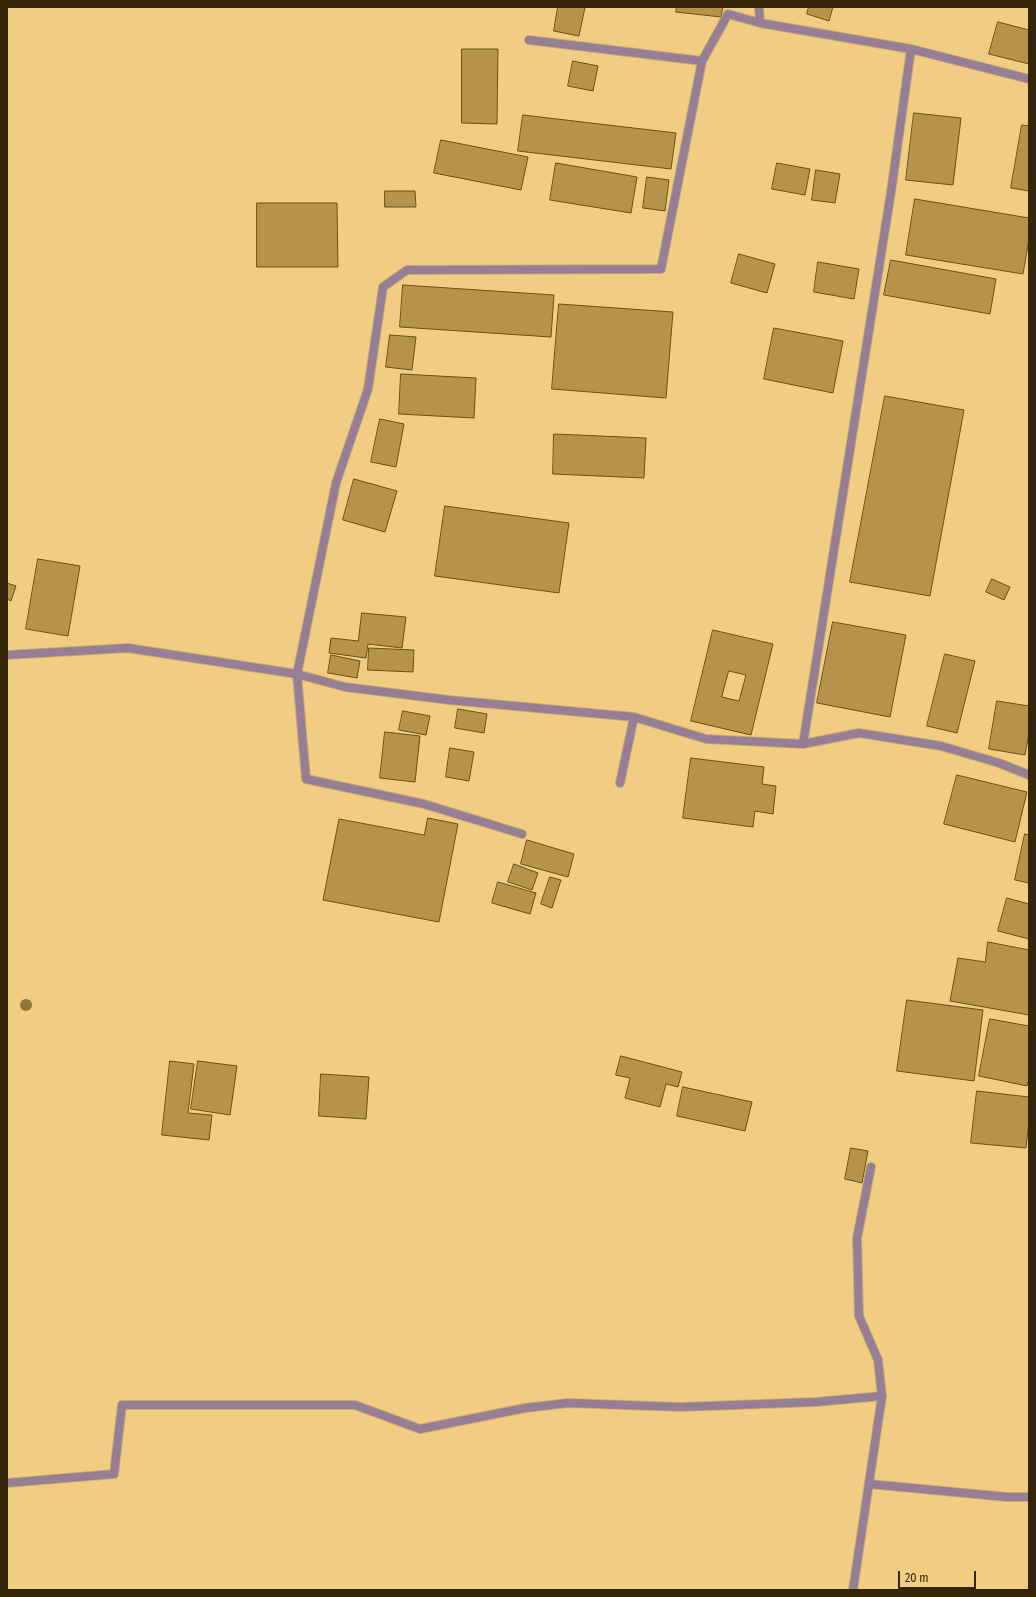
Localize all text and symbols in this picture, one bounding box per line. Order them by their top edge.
scale bar [900,1563,978,1589]
text: 20 m [905,1571,929,1585]

